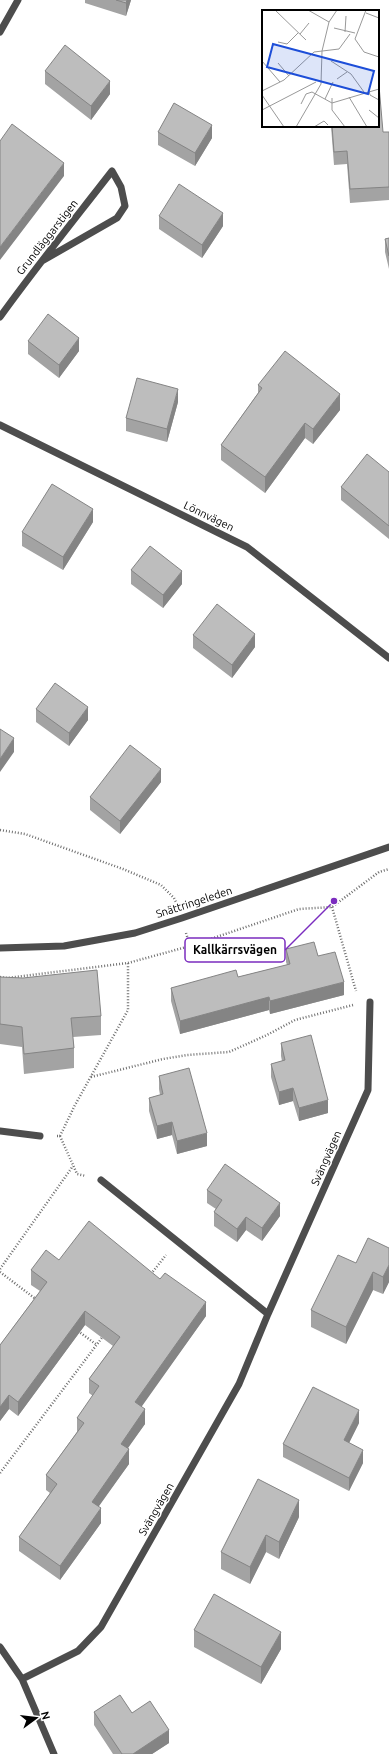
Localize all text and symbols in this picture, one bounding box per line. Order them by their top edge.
inset map [262,10,379,127]
street label: Grundläggarstigen [14,197,80,277]
street label: Lönnvägen [182,499,236,533]
street label: Snättringeleden [154,884,234,920]
callout: Kallkärrsvägen [185,938,285,962]
text: Kallkärrsvägen [193,943,277,956]
street label: Svängvägen [309,1129,343,1187]
street label: Svängvägen [136,1480,176,1538]
north arrow [16,1698,56,1738]
text: N [39,1710,53,1721]

